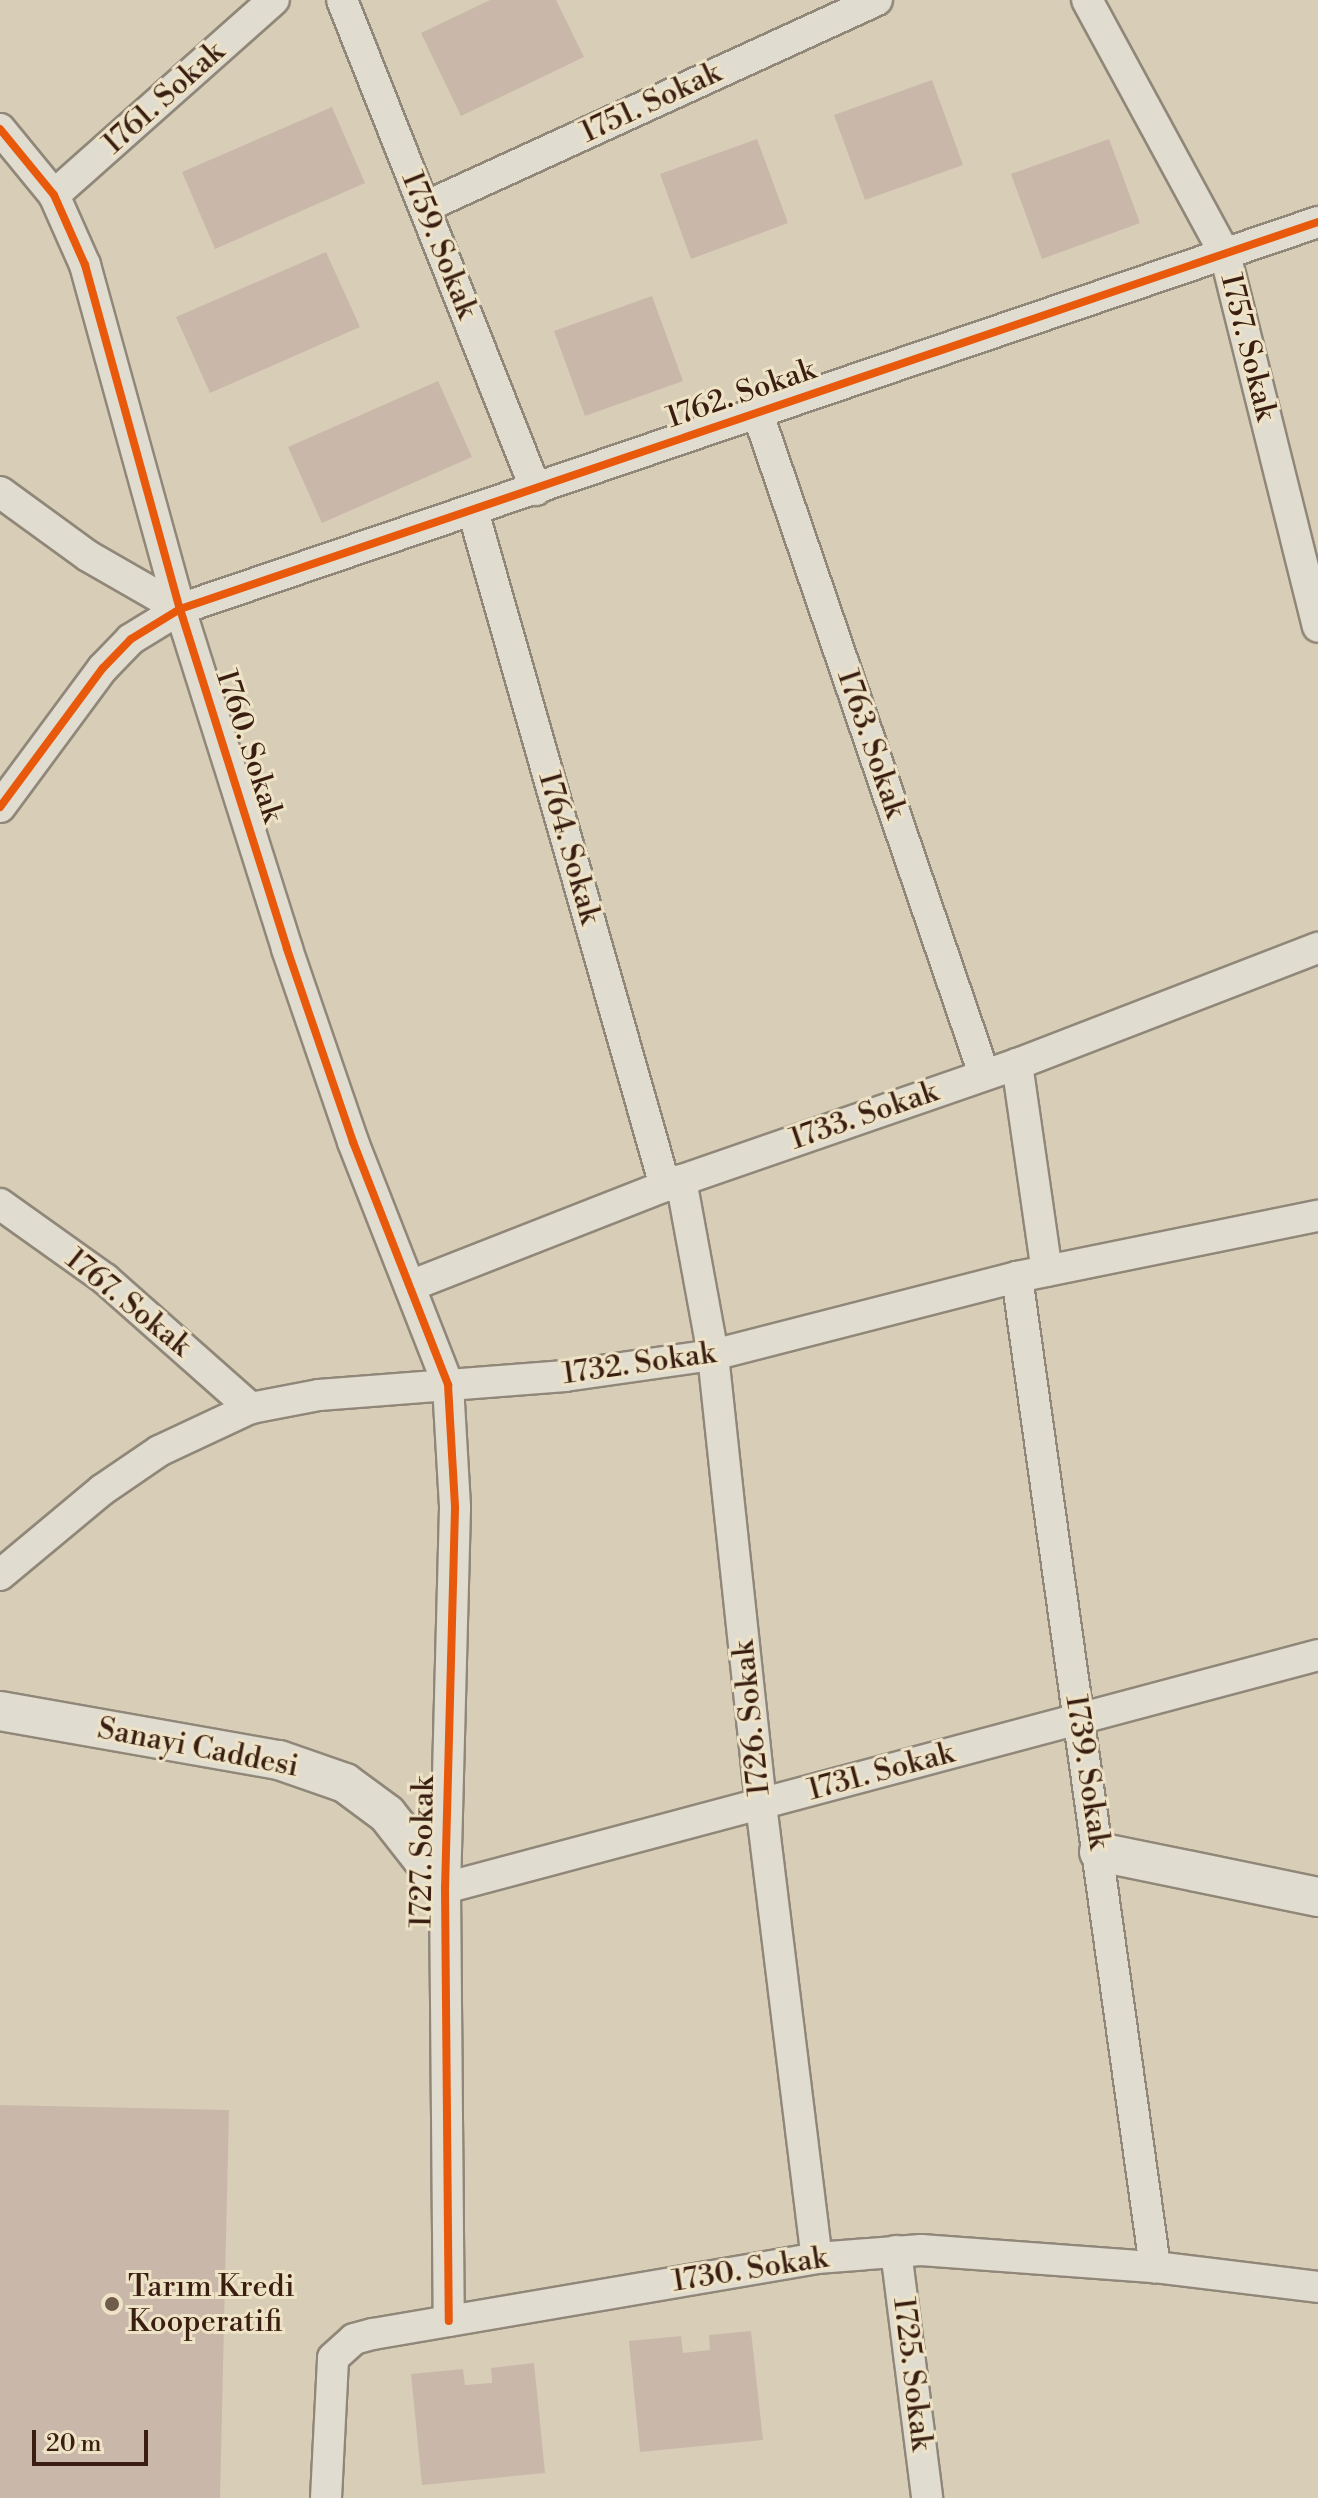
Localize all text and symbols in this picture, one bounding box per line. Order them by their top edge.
street label: 1761. Sokak [96,34,232,162]
street label: 1751. Sokak [575,55,727,151]
street label: 1759. Sokak [393,166,485,324]
street label: 1757. Sokak [1212,270,1284,424]
street label: 1762. Sokak [662,352,820,436]
street label: 1760. Sokak [207,665,291,827]
street label: 1763. Sokak [829,665,913,823]
street label: 1764. Sokak [530,768,608,928]
street label: 1733. Sokak [785,1074,943,1158]
street label: 1767. Sokak [58,1242,198,1364]
street label: 1732. Sokak [560,1335,718,1393]
street label: 1726. Sokak [726,1639,778,1797]
street label: 1739. Sokak [1057,1692,1117,1852]
street label: Sanayi Caddesi [94,1711,302,1785]
street label: 1731. Sokak [804,1735,958,1809]
street label: 1727. Sokak [404,1776,442,1928]
street label: 1730. Sokak [670,2240,830,2300]
place label: Tarım Kredi Kooperatifi [128,2269,295,2340]
marker: Tarım Kredi Kooperatifi [103,2295,121,2313]
street label: 1725. Sokak [885,2295,939,2453]
scale bar [36,2414,152,2464]
text: 20 m [46,2429,102,2459]

